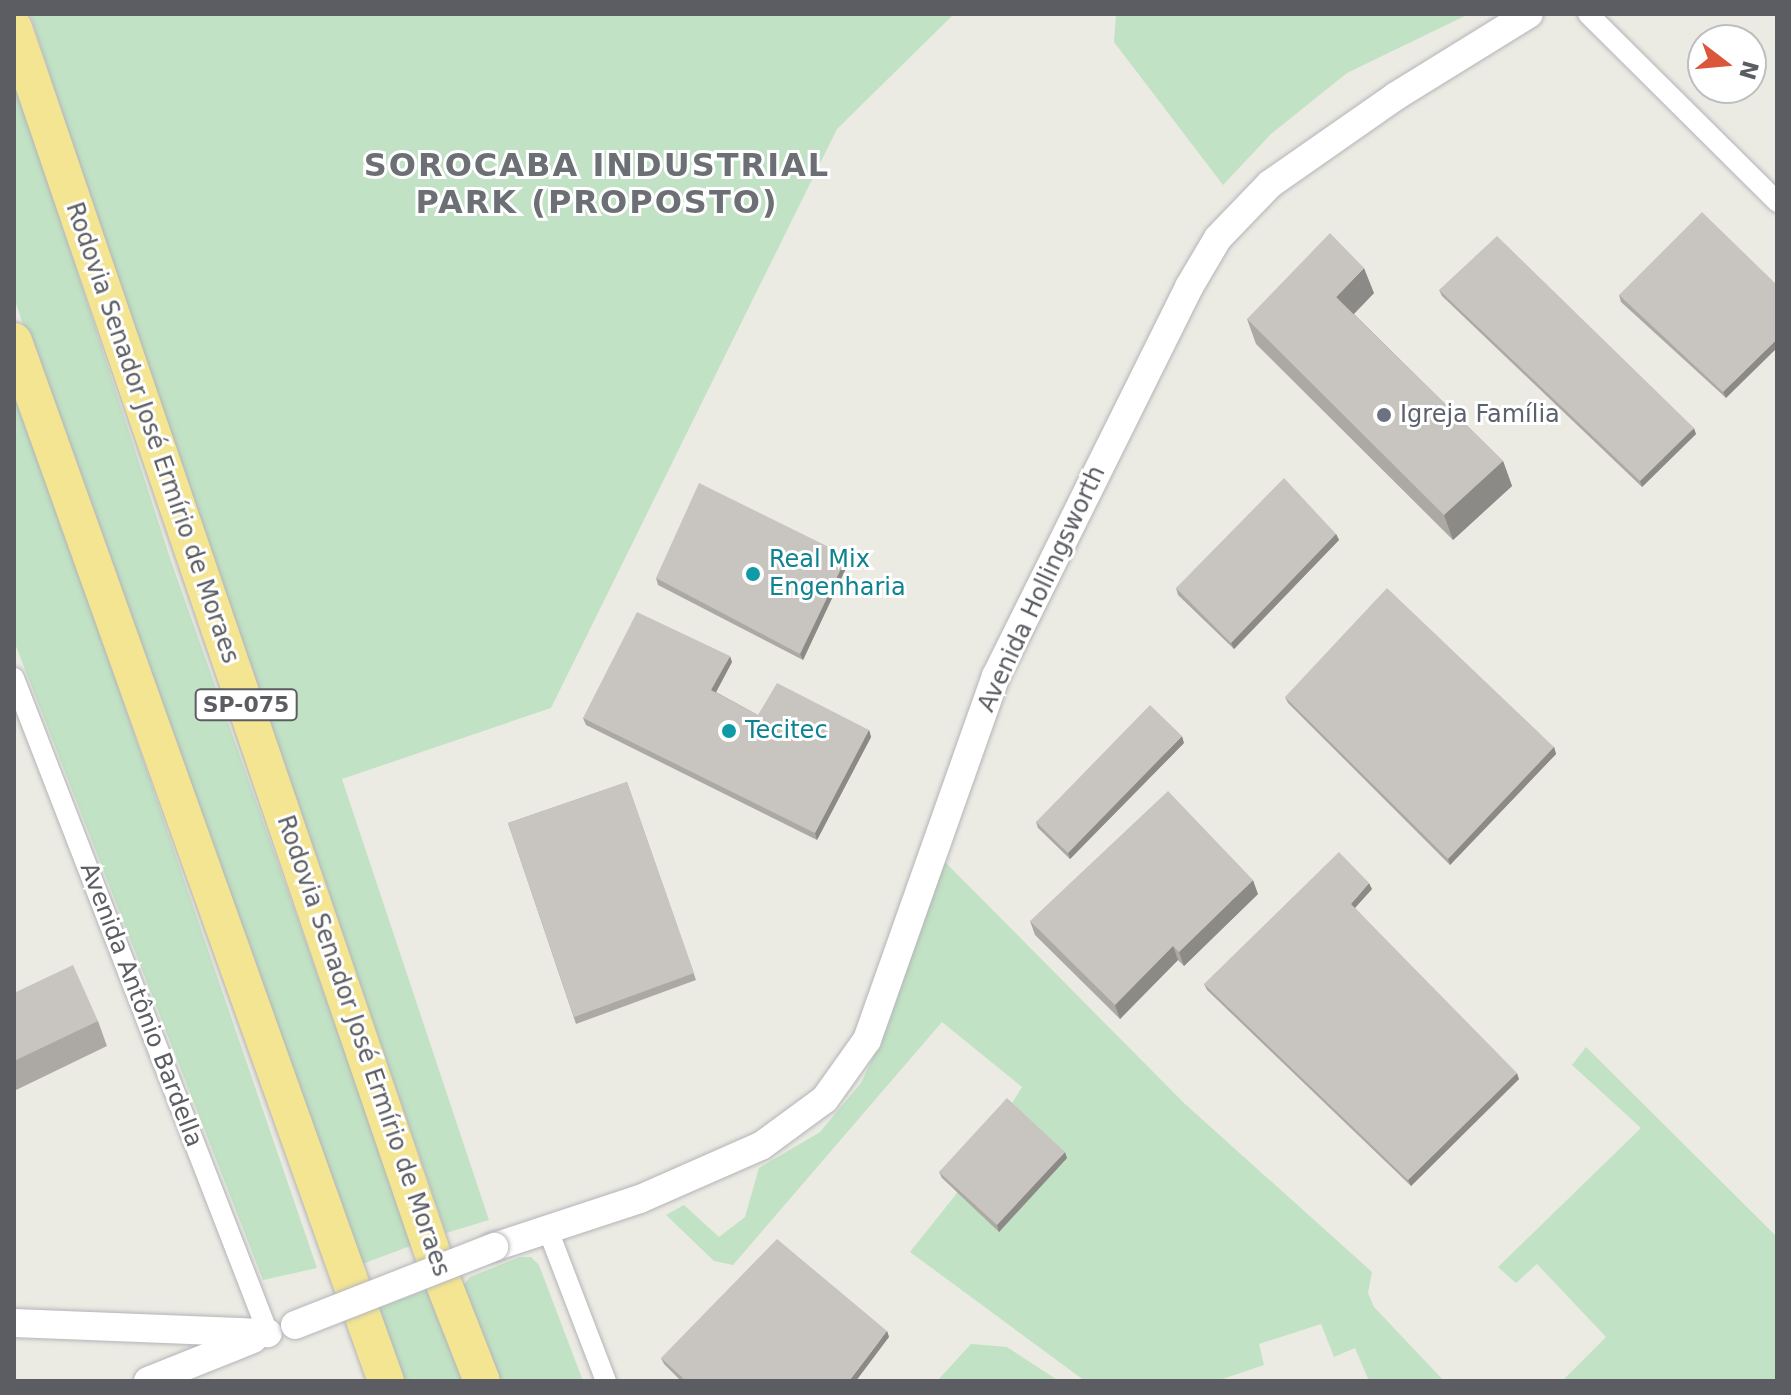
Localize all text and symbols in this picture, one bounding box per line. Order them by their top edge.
north arrow [1687,24,1767,104]
text: N [1734,58,1763,82]
district label: SOROCABA INDUSTRIAL PARK (PROPOSTO) [364,147,830,222]
street label: Rodovia Senador José Ermírio de Moraes [59,199,245,667]
place label: Igreja Família [1400,401,1560,429]
marker: Igreja Família [1375,406,1393,424]
street label: Avenida Hollingsworth [972,462,1112,716]
place label: Real Mix Engenharia [769,546,906,602]
marker: Real Mix Engenharia [744,565,762,583]
road number: SP-075 [194,687,298,723]
place label: Tecitec [745,717,828,745]
marker: Tecitec [720,722,738,740]
street label: Rodovia Senador José Ermírio de Moraes [270,812,456,1280]
street label: Avenida Antônio Bardella [73,859,209,1151]

